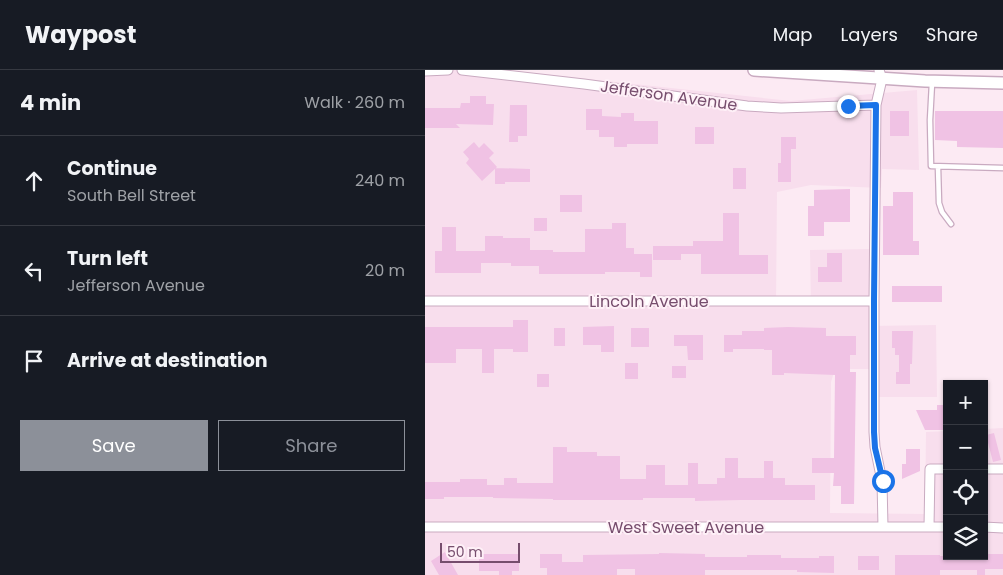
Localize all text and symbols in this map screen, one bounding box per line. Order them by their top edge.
text: Waypost [25,18,136,51]
text: Map [773,22,813,47]
text: Layers [841,22,898,47]
text: Share [926,22,978,47]
street label: Jefferson Avenue [599,75,739,116]
text: 4 min [20,88,81,117]
text: Walk · 260 m [304,91,405,114]
route end [837,95,860,118]
text: Continue [67,155,157,182]
icon: ahead [20,167,48,195]
text: 240 m [355,169,405,192]
text: South Bell Street [67,184,196,207]
text: Turn left [67,245,148,272]
icon: left [20,257,48,285]
text: 20 m [365,259,405,282]
text: Jefferson Avenue [67,274,205,297]
street label: Lincoln Avenue [589,290,709,313]
icon: arrive [20,347,48,375]
text: Arrive at destination [67,347,268,374]
map controls [943,380,988,560]
button: + [943,380,988,425]
button: Save [20,420,208,471]
button: Share [218,420,405,471]
button: − [943,425,988,470]
route start [872,470,895,493]
button: locate [943,470,988,515]
button: layers [943,515,988,560]
street label: West Sweet Avenue [608,516,764,539]
scale bar [440,540,520,563]
text: 50 m [447,542,483,562]

